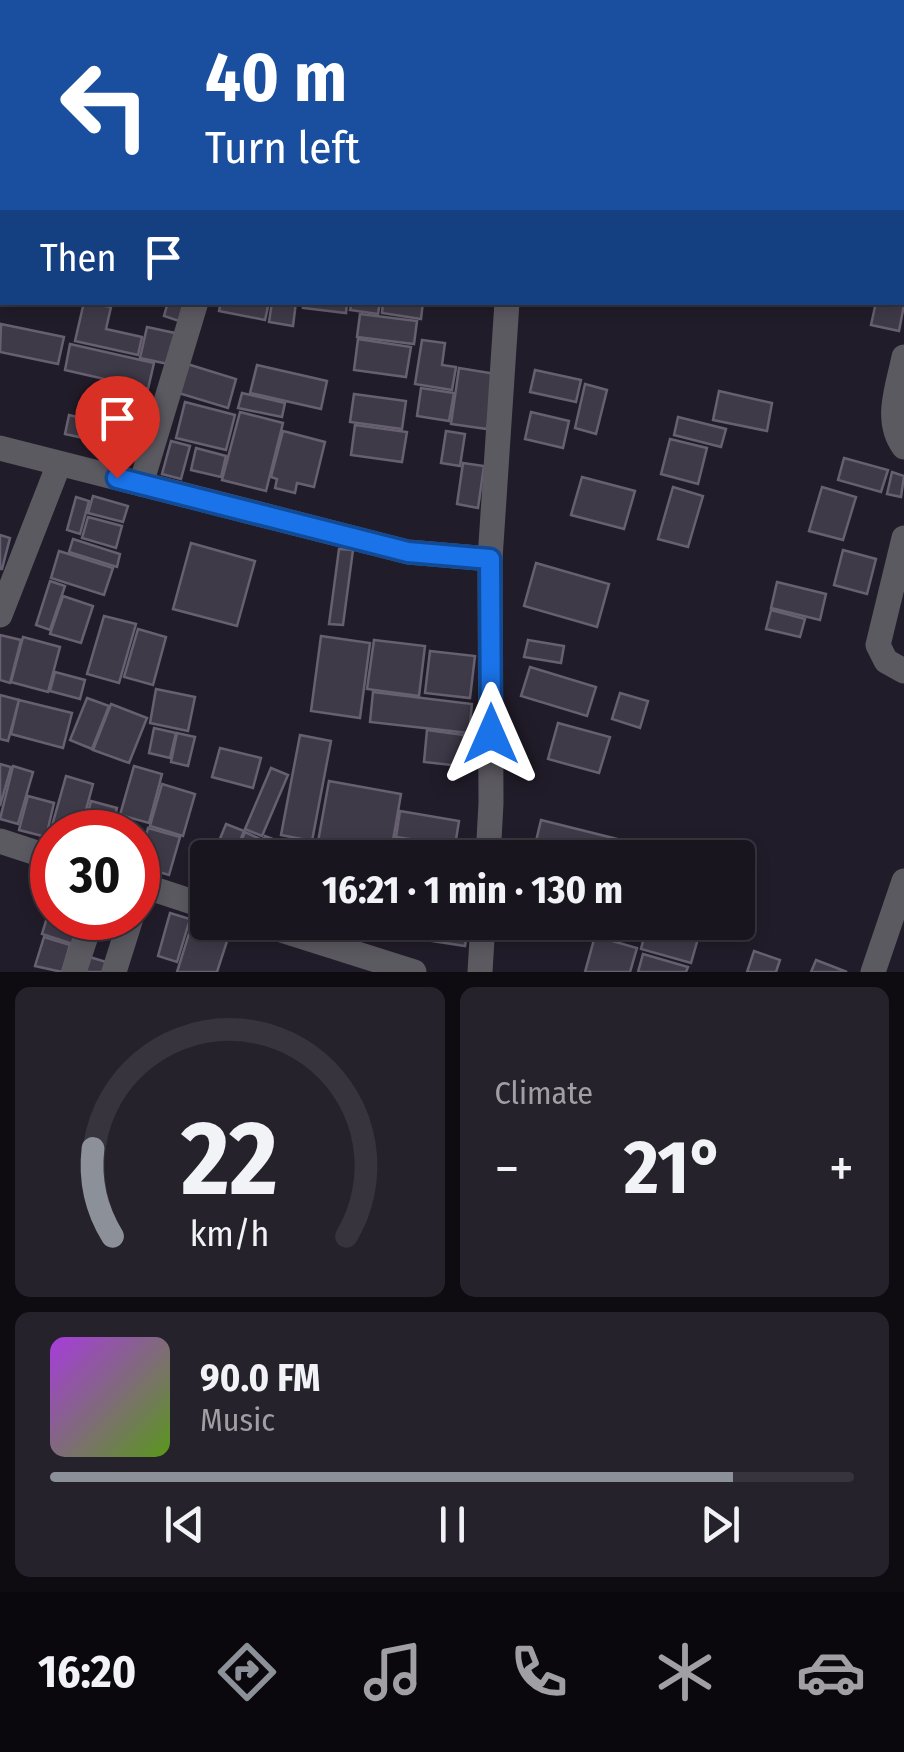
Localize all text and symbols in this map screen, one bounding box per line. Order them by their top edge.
text: 40 m [205,36,347,120]
icon: left [40,40,170,170]
text: Turn left [205,121,360,175]
icon: arrive [136,230,191,285]
text: Then [40,235,116,281]
pin [75,376,160,479]
icon: arrive [90,391,145,446]
position arrow [439,682,543,786]
speed limit sign: 30 [30,810,160,940]
text: 16:21 · 1 min · 130 m [322,867,623,913]
text: Climate [495,1074,593,1112]
text: 22 [181,1097,278,1222]
text: 21° [624,1123,724,1213]
text: − [495,1136,519,1202]
text: + [829,1136,854,1202]
text: km/h [190,1213,270,1255]
text: 90.0 FM [200,1355,320,1401]
text: Music [200,1401,275,1439]
icon: previous [157,1497,212,1552]
icon: pause [425,1497,480,1552]
icon: next [693,1497,748,1552]
icon: directions [212,1637,282,1707]
icon: music [358,1637,428,1707]
icon: phone [504,1637,574,1707]
icon: climate [650,1637,720,1707]
icon: car [796,1637,866,1707]
text: 16:20 [38,1645,136,1699]

